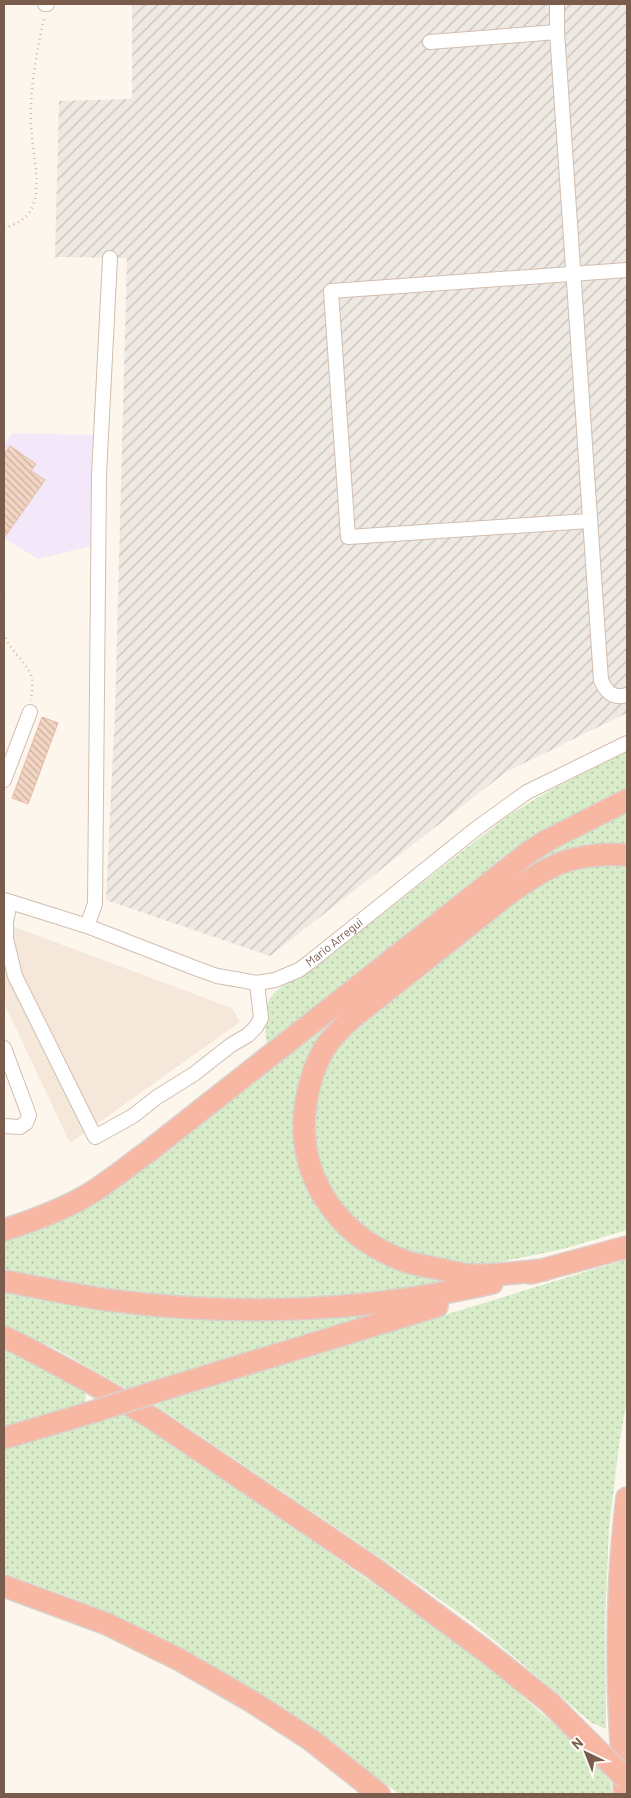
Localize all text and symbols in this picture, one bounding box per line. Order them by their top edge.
street label: Mario Arregui [302,914,365,969]
north arrow [561,1728,611,1778]
text: N [568,1734,586,1753]

